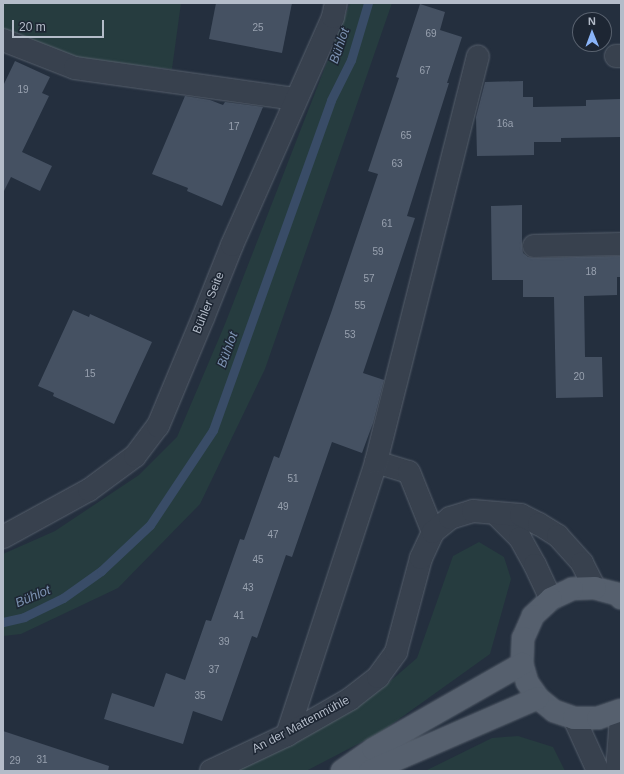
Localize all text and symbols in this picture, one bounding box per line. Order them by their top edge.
scale bar [14,12,106,38]
north arrow [572,12,612,52]
text: N [588,15,596,27]
text: 20 m [19,20,46,34]
house number: 25 [252,22,264,34]
water label: Bühlot [327,26,353,66]
house number: 69 [425,28,437,40]
house number: 67 [419,65,431,77]
house number: 19 [17,84,29,96]
house number: 16a [497,118,513,130]
house number: 17 [228,121,240,133]
house number: 65 [400,130,412,142]
house number: 63 [391,158,403,170]
house number: 61 [381,218,393,230]
house number: 59 [372,246,384,258]
house number: 18 [585,266,597,278]
street label: Bühler Seite [190,270,228,336]
house number: 57 [363,273,375,285]
house number: 55 [354,300,366,312]
house number: 53 [344,329,356,341]
water label: Bühlot [214,330,242,370]
house number: 15 [84,368,96,380]
house number: 20 [573,371,585,383]
house number: 51 [287,473,299,485]
house number: 49 [277,501,289,513]
house number: 47 [267,529,279,541]
house number: 45 [252,554,264,566]
house number: 43 [242,582,254,594]
water label: Bühlot [13,583,53,611]
house number: 41 [233,610,245,622]
house number: 39 [218,636,230,648]
house number: 37 [208,664,220,676]
house number: 35 [194,690,206,702]
street label: An der Mattenmühle [250,693,352,757]
house number: 31 [36,754,48,766]
house number: 29 [9,755,21,767]

